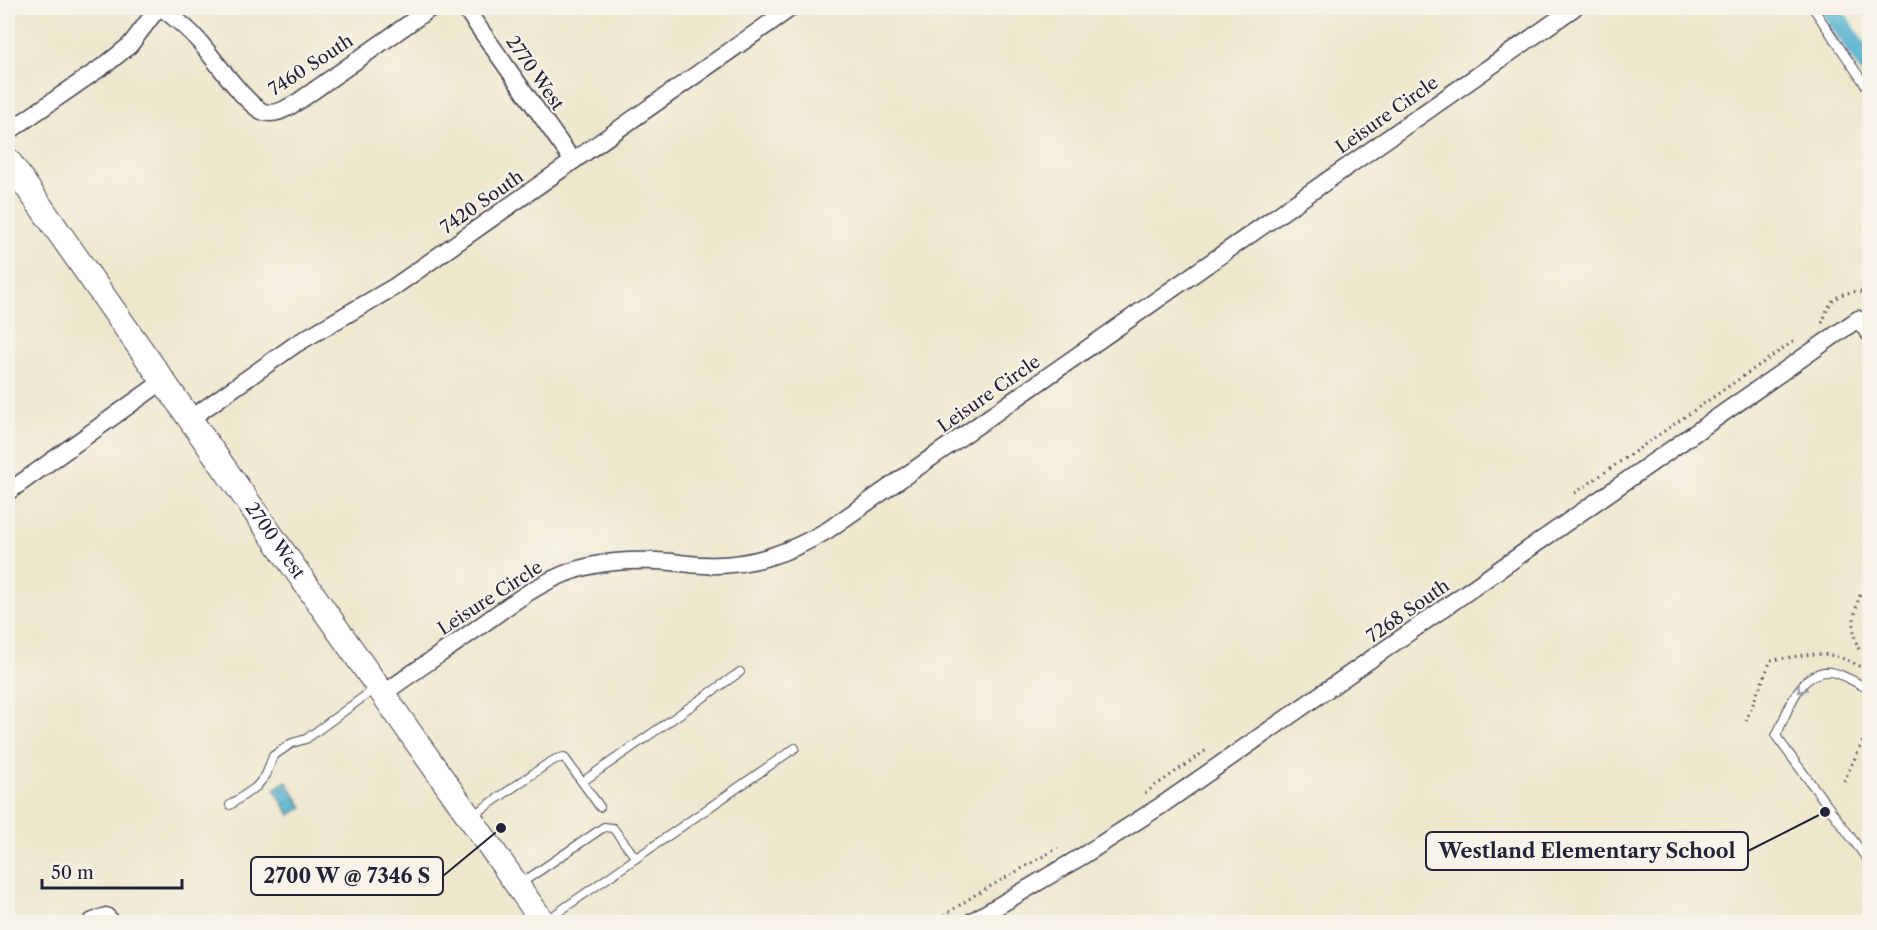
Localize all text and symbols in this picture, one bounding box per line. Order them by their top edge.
street label: 7460 South [265,30,357,100]
street label: 2770 West [501,31,569,115]
street label: Leisure Circle [1332,72,1442,158]
street label: 7420 South [436,166,528,238]
street label: Leisure Circle [934,351,1044,437]
street label: 2700 West [241,498,310,584]
street label: Leisure Circle [434,556,546,640]
street label: 7268 South [1362,575,1454,647]
one-way arrow [1797,683,1808,694]
callout: Westland Elementary School [1426,832,1748,870]
text: Westland Elementary School [1437,839,1736,863]
scale bar [42,852,182,890]
callout: 2700 W @ 7346 S [251,857,443,895]
text: 50 m [51,862,94,884]
text: 2700 W @ 7346 S [264,864,430,888]

